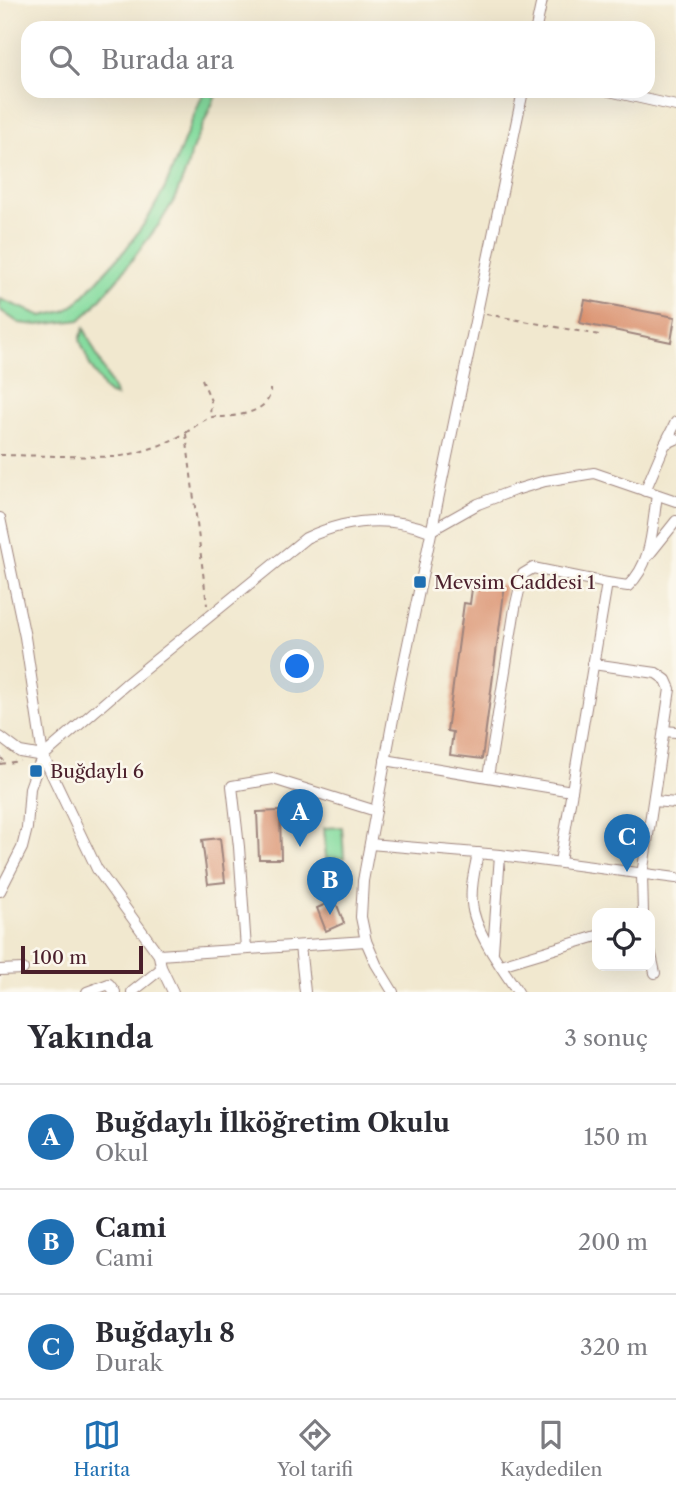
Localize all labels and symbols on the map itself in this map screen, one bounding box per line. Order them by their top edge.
place label: Mevsim Caddesi 1 [434,571,595,594]
marker: Mevsim Caddesi 1 [412,574,428,590]
your location [280,649,314,683]
place label: Buğdaylı 6 [50,760,144,783]
marker: Buğdaylı 6 [28,763,44,779]
pin: A [277,789,323,847]
pin: C [604,814,650,872]
pin: B [307,857,353,915]
scale bar [21,943,144,975]

